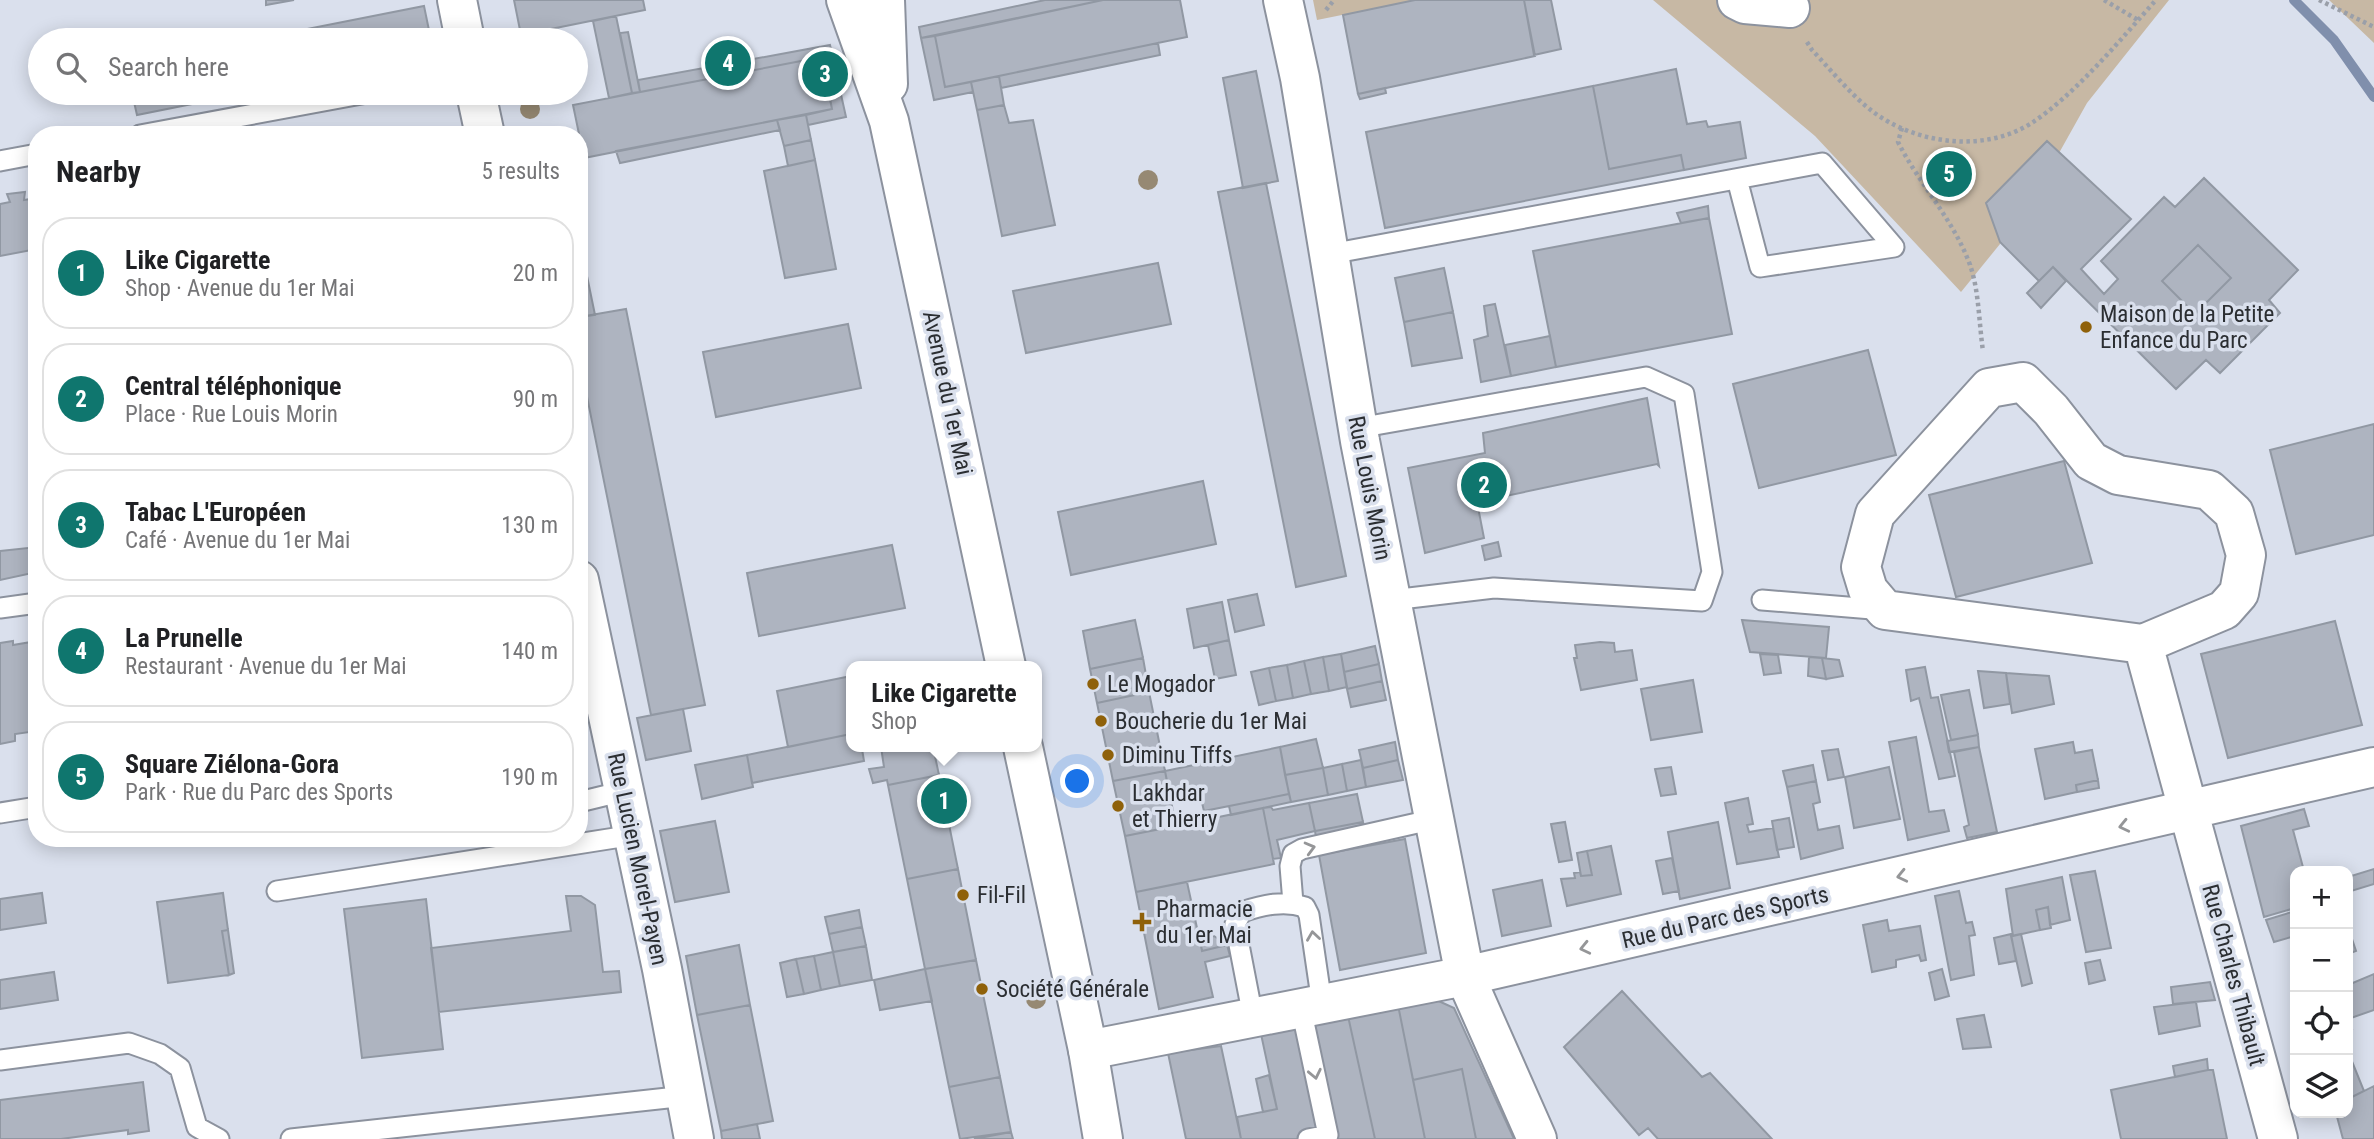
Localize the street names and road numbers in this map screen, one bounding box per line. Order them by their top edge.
street label: Avenue du 1er Mai [917,308,978,478]
street label: Rue Louis Morin [1342,414,1397,563]
street label: Rue Lucien Morel-Payen [602,750,673,968]
street label: Rue du Parc des Sports [1619,881,1831,954]
street label: Rue Charles Thibault [2196,881,2271,1069]

